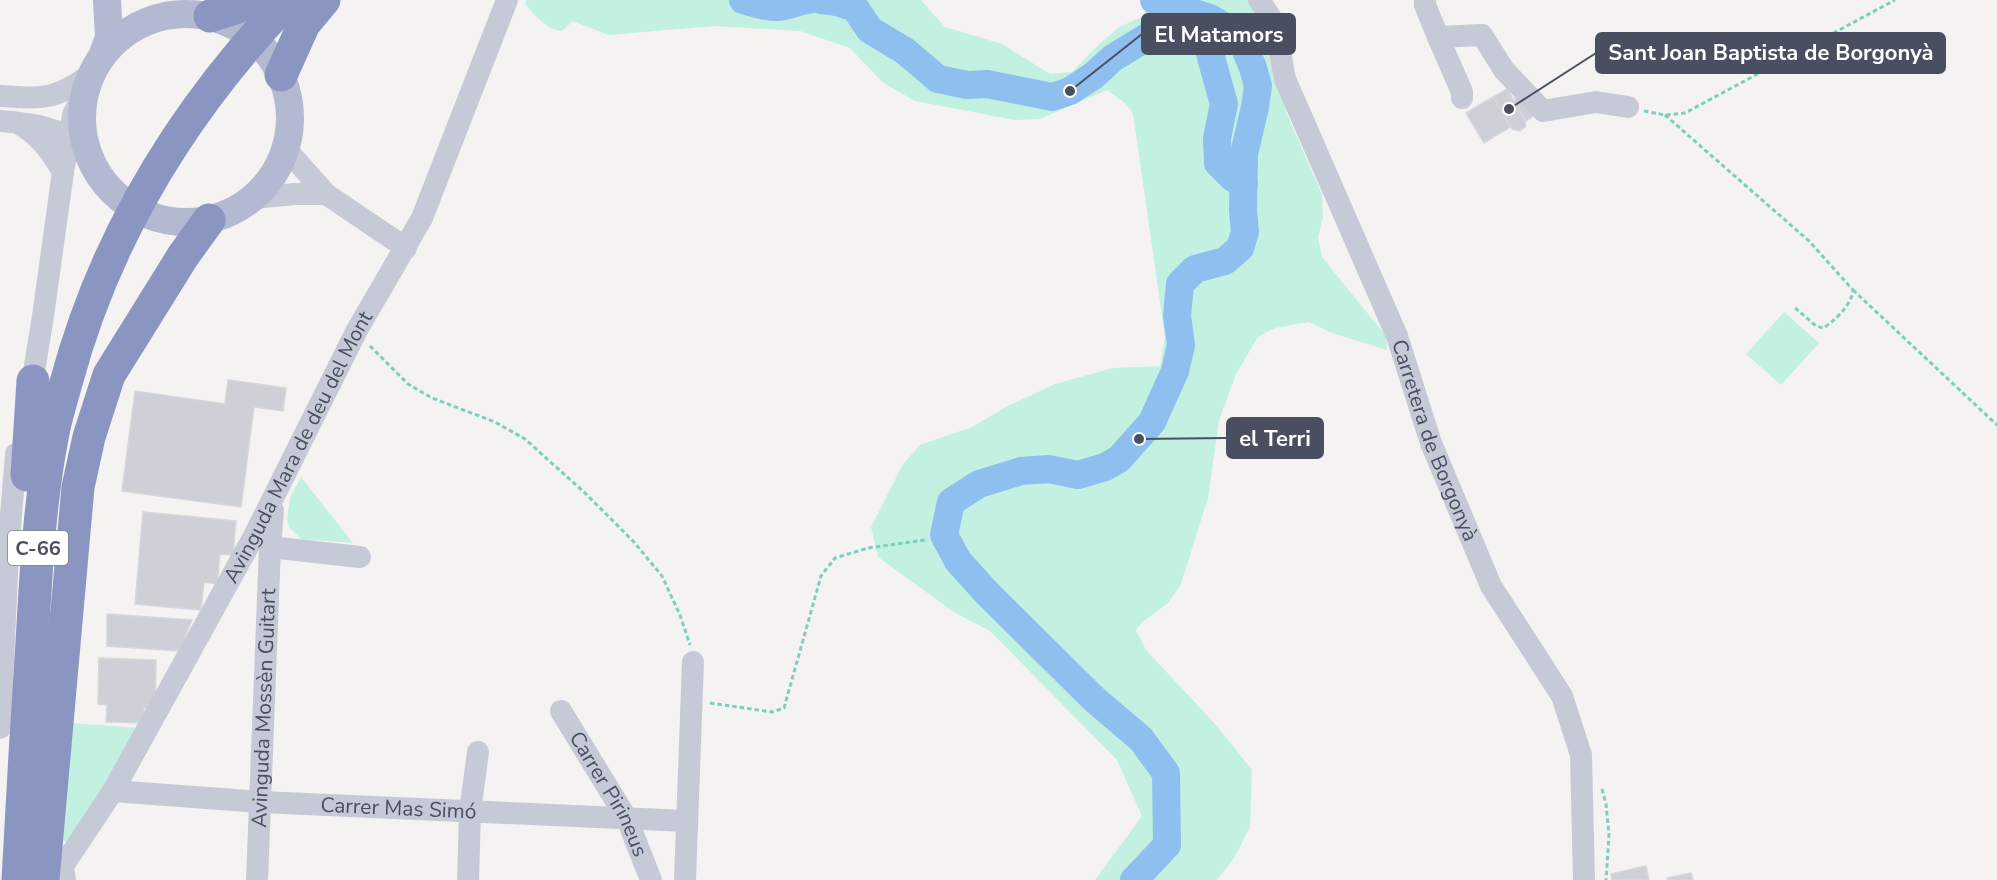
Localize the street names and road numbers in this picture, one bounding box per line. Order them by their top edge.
street label: Avinguda Mara de deu del Mont [217,305,379,588]
street label: Carretera de Borgonyà [1385,336,1485,545]
road number: C-66 [8,531,68,565]
street label: Avinguda Mossèn Guitart [245,587,282,828]
street label: Carrer Pirineus [563,726,654,861]
street label: Carrer Mas Simó [320,791,477,826]

